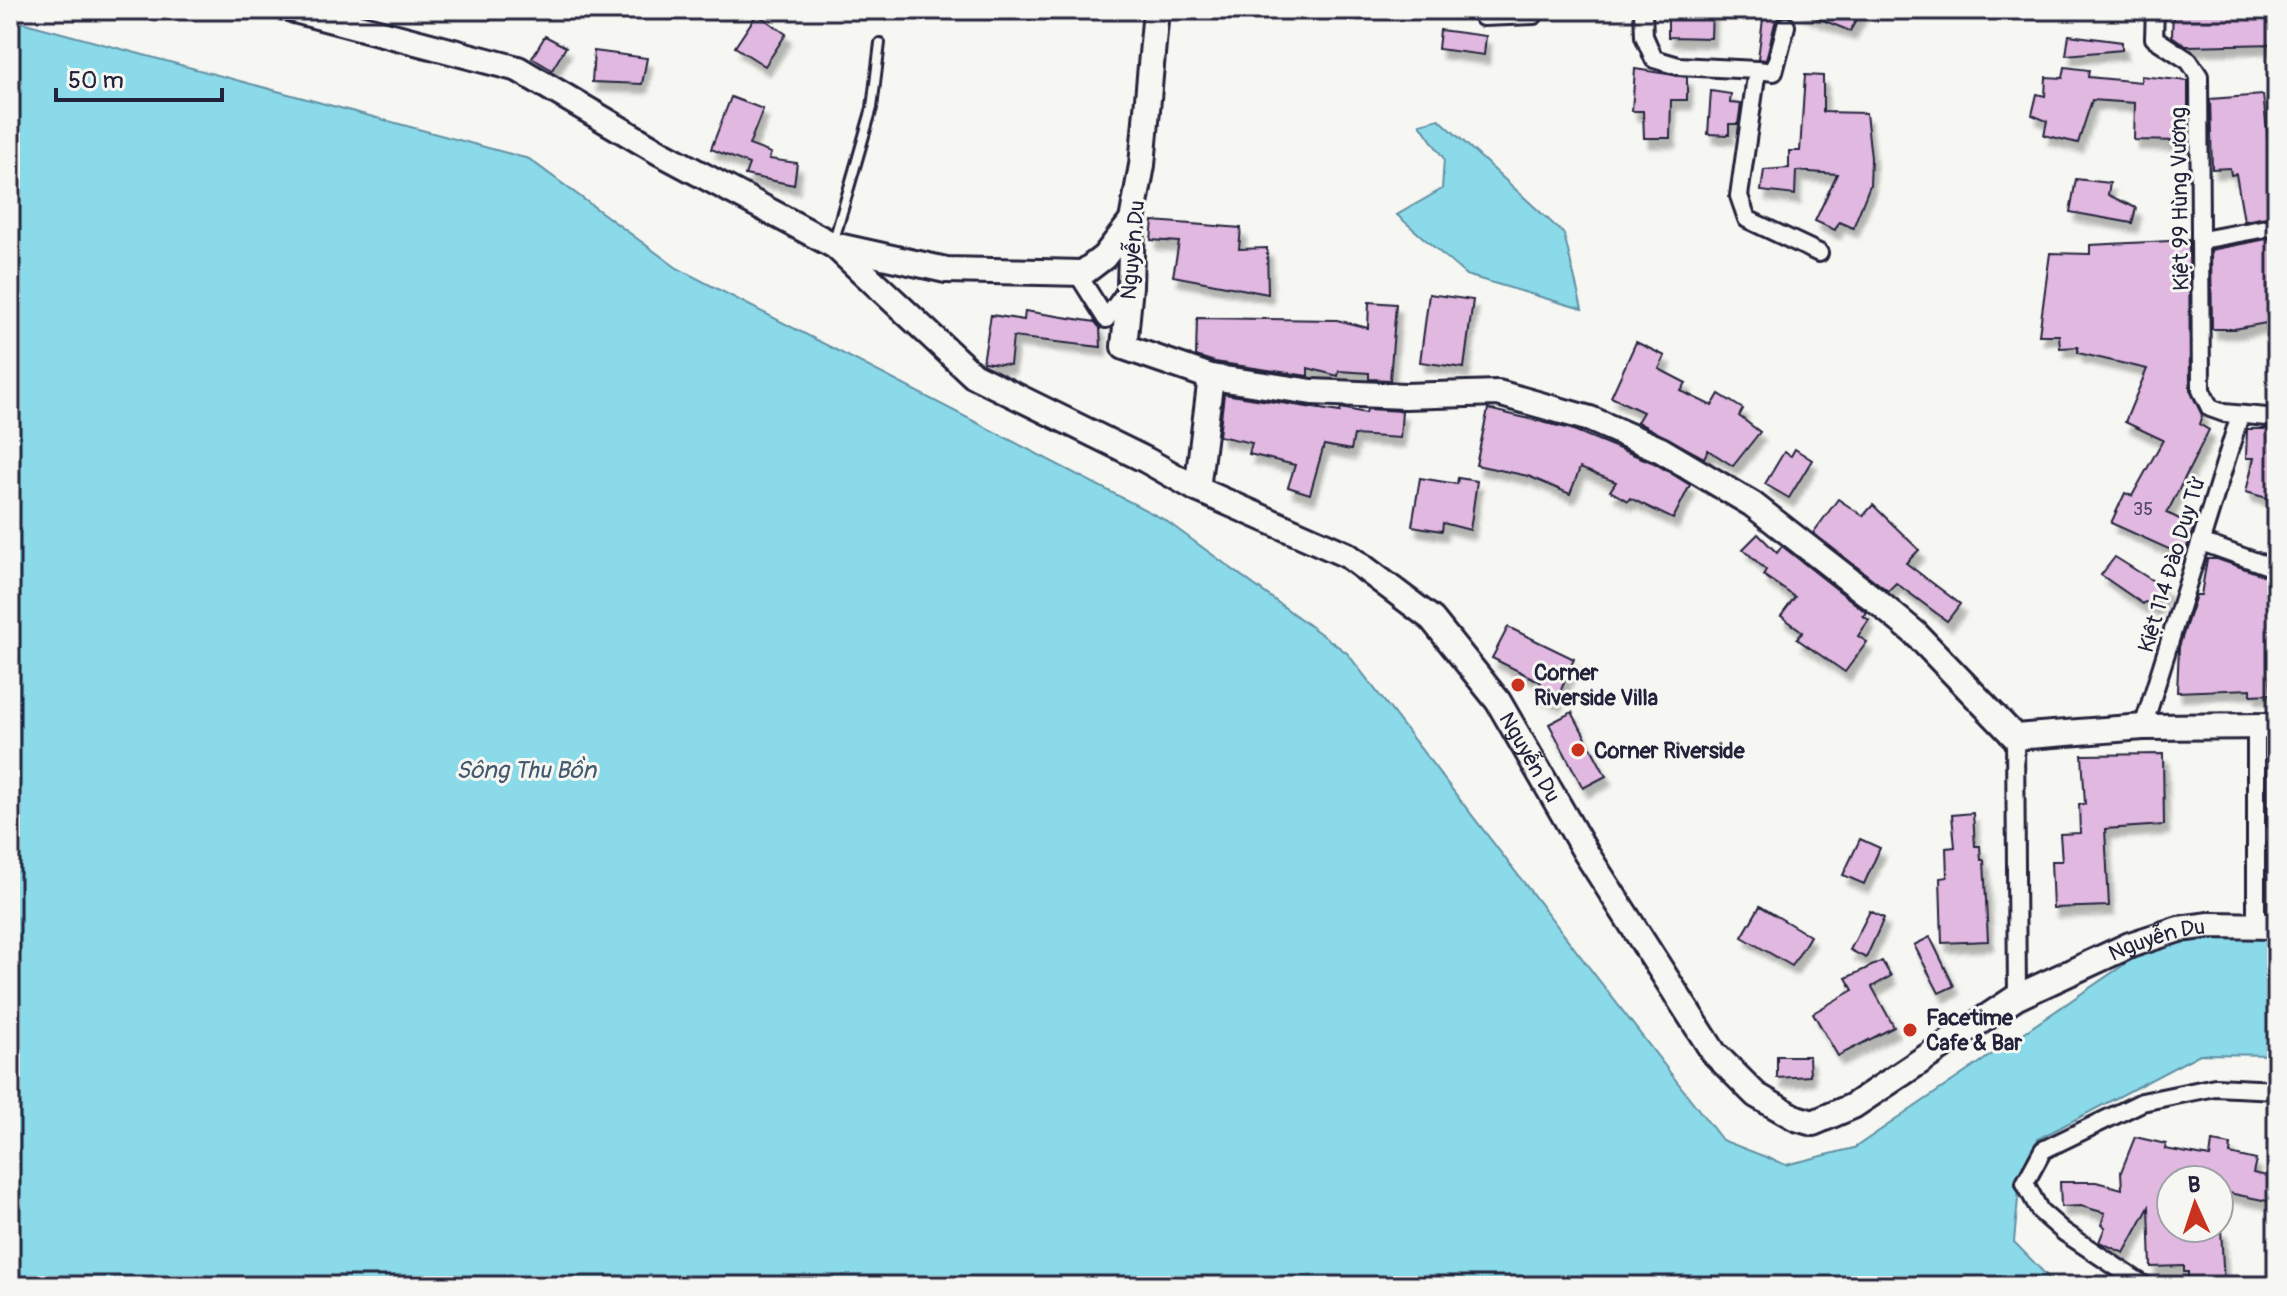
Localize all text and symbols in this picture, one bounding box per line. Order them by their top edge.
scale bar [56,52,222,102]
text: 50 m [68,66,124,95]
street label: Kiệt 99 Hùng Vương [2164,107,2196,291]
street label: Nguyễn Du [1115,199,1151,301]
street label: Kiệt 114 Đào Duy Từ [2132,473,2212,656]
house number: 35 [2133,498,2153,521]
place label: Corner Riverside Villa [1534,659,1658,712]
marker: Corner Riverside Villa [1509,676,1527,694]
street label: Nguyễn Du [1492,707,1567,808]
place label: Corner Riverside [1594,737,1746,765]
marker: Corner Riverside [1569,741,1587,759]
water label: Sông Thu Bồn [456,755,597,785]
street label: Nguyễn Du [2104,913,2207,968]
place label: Facetime Cafe & Bar [1926,1004,2023,1057]
marker: Facetime Cafe & Bar [1901,1021,1919,1039]
north arrow [2155,1164,2235,1244]
text: B [2187,1171,2201,1199]

